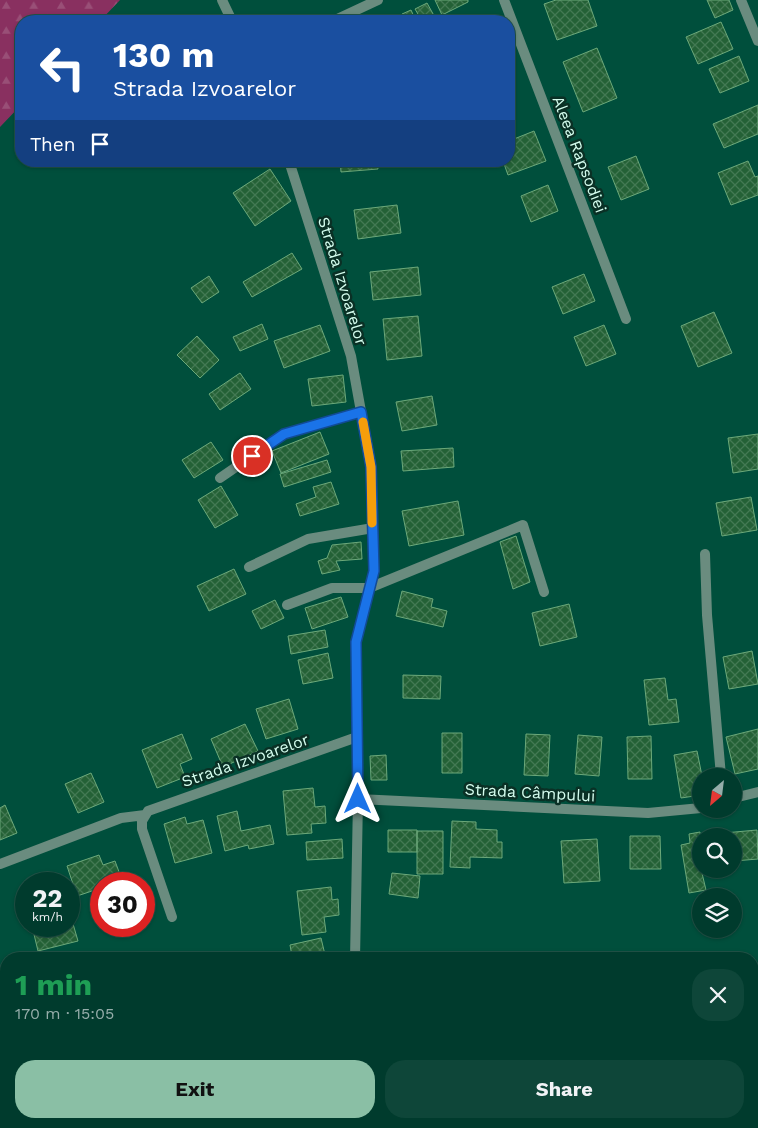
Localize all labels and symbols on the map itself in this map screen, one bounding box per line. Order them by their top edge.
street label: Aleea Rapsodiei [549,93,611,215]
street label: Strada Izvoarelor [314,215,371,348]
pin [231,435,273,477]
street label: Strada Izvoarelor [179,730,312,791]
north arrow [692,768,742,818]
position arrow [331,772,383,824]
street label: Strada Câmpului [464,780,596,805]
speed limit sign: 30 [90,872,155,937]

